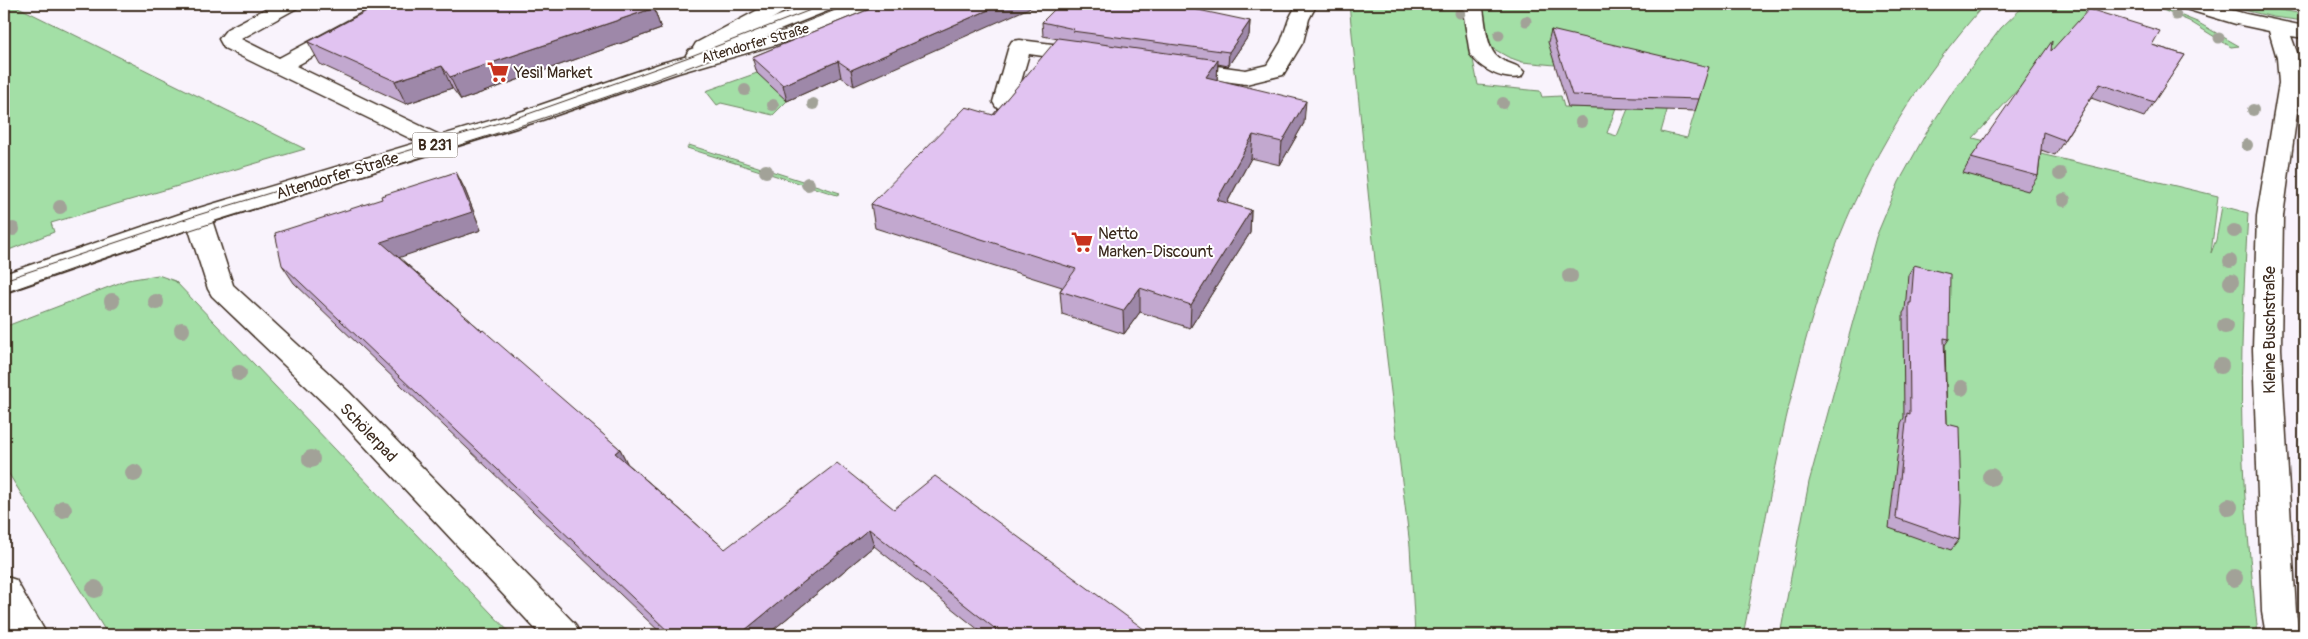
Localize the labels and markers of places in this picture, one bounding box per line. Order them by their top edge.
supermarket icon: Yesil Market [485,59,511,85]
place label: Yesil Market [513,63,593,83]
place label: Netto Marken-Discount [1098,224,1213,262]
supermarket icon: Netto Marken-Discount [1069,229,1095,255]

